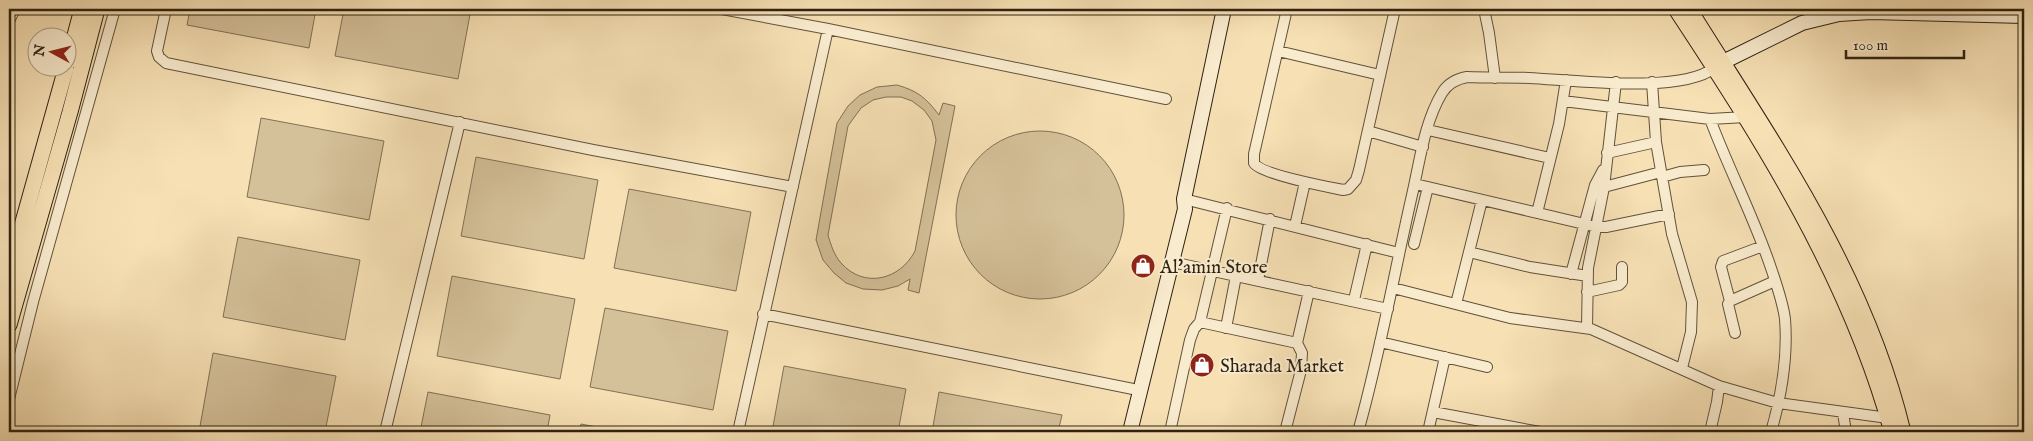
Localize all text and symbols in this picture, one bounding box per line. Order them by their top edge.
north arrow [28,28,78,78]
scale bar [1846,28,1963,60]
text: 100 m [1853,36,1889,55]
text: N [30,43,50,59]
shop icon: Al'amin Store [1130,253,1156,279]
place label: Al'amin Store [1159,256,1268,280]
shop icon: Sharada Market [1189,352,1215,378]
place label: Sharada Market [1220,355,1344,379]

